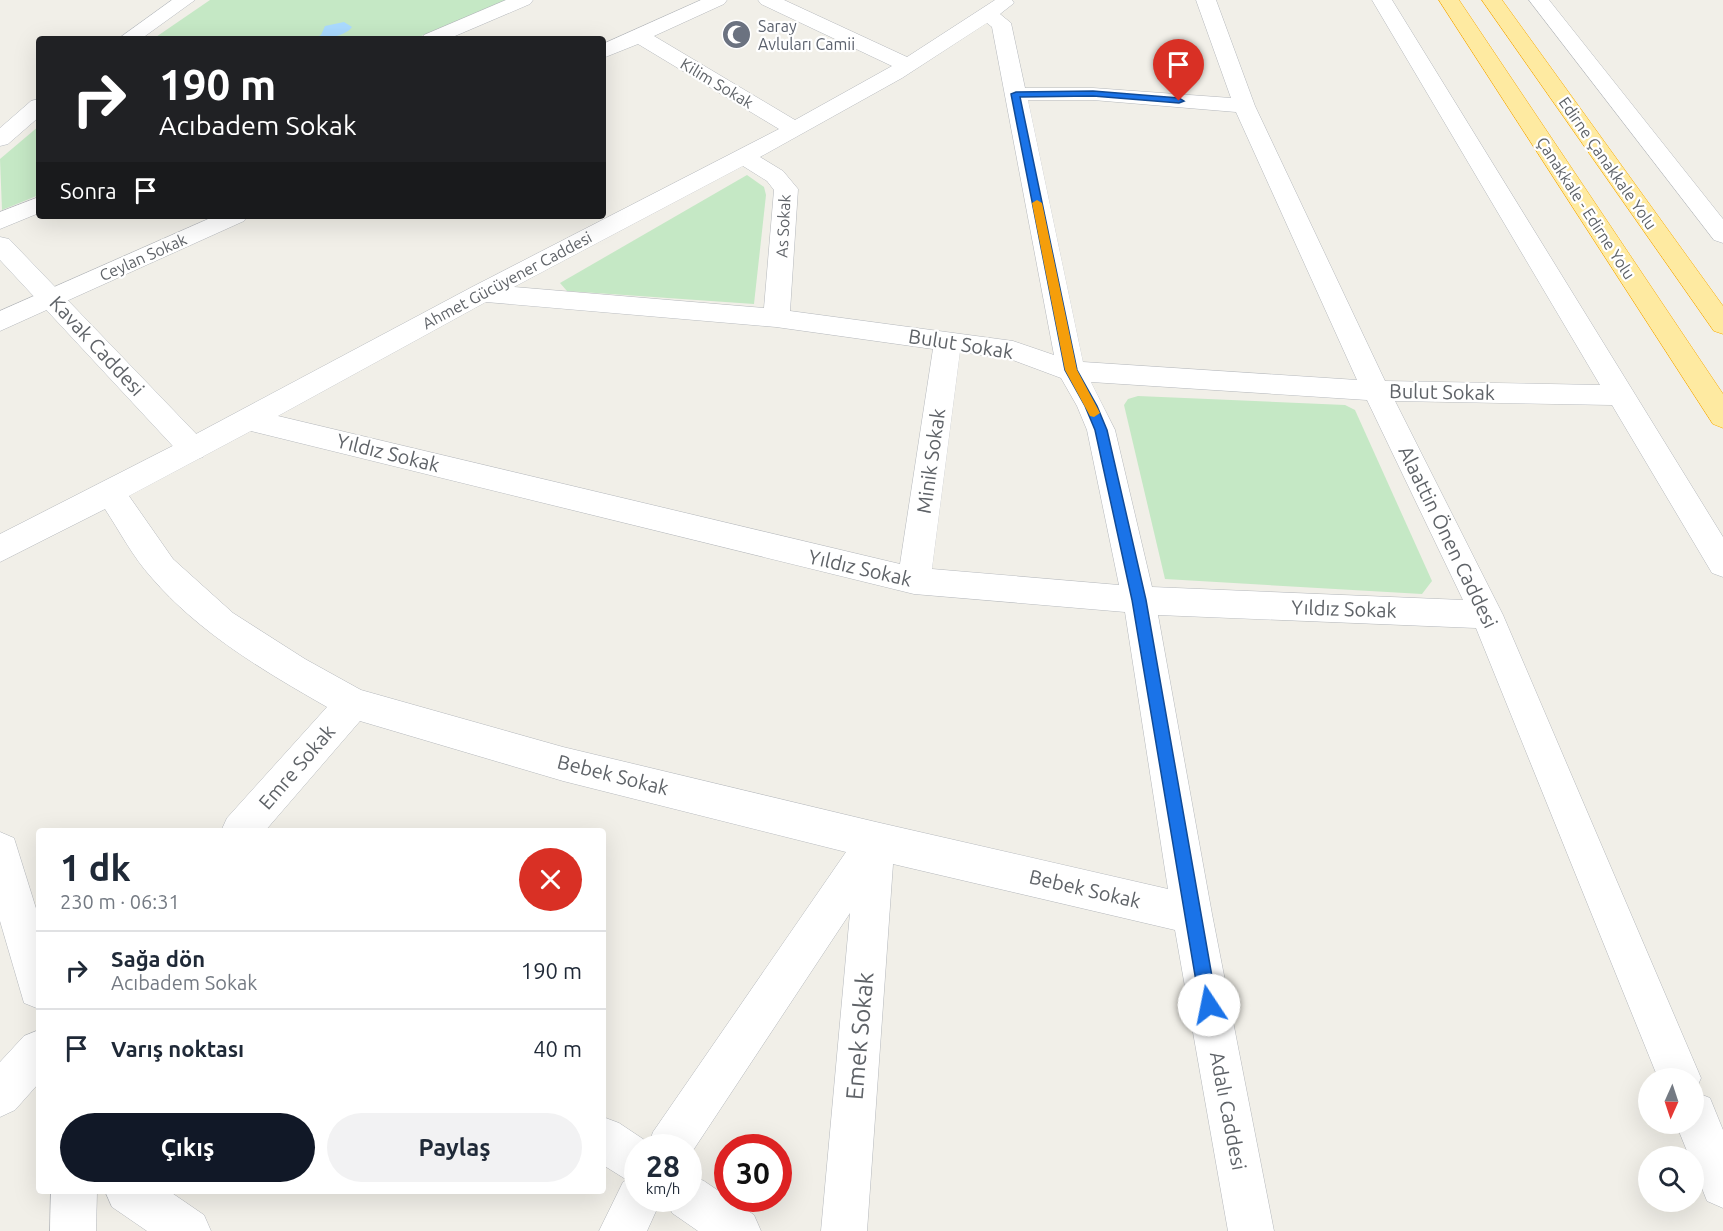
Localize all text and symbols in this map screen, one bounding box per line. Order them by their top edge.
place label: Saray Avluları Camii [758,17,855,53]
mosque icon: Saray Avluları Camii [721,19,753,51]
pin [1153,39,1204,101]
icon: arrive [1162,48,1195,81]
street label: Kilim Sokak [677,54,757,112]
icon: right [60,60,138,138]
text: 190 m [159,61,276,108]
street label: Edirne Çanakkale Yolu [1555,93,1661,233]
text: Acıbadem Sokak [159,110,357,140]
street label: Çanakkale - Edirne Yolu [1533,134,1639,282]
icon: arrive [129,174,162,207]
text: Sonra [60,178,117,203]
street label: As Sokak [772,194,794,258]
street label: Ahmet Gücüyener Caddesi [419,228,595,332]
street label: Ceylan Sokak [97,230,189,284]
street label: Kavak Caddesi [45,291,149,400]
street label: Bulut Sokak [907,324,1015,363]
street label: Bulut Sokak [1389,379,1495,404]
street label: Minik Sokak [912,407,949,515]
street label: Yıldız Sokak [334,429,442,476]
street label: Alaattin Önen Caddesi [1394,442,1503,632]
street label: Yıldız Sokak [806,544,914,591]
street label: Yıldız Sokak [1291,595,1397,622]
street label: Emre Sokak [254,720,340,814]
street label: Bebek Sokak [555,750,671,799]
text: 1 dk [60,847,131,888]
button: close [519,848,582,911]
street label: Bebek Sokak [1027,865,1143,913]
text: 230 m · 06:31 [60,890,180,913]
text: Sağa dön [111,946,205,971]
icon: right [60,954,93,987]
text: 190 m [521,958,582,983]
text: Acıbadem Sokak [111,971,257,994]
street label: Emek Sokak [840,971,879,1101]
position arrow [1177,973,1241,1037]
icon: arrive [60,1032,93,1065]
text: Varış noktası [111,1036,244,1061]
text: 40 m [533,1036,582,1061]
street label: Adalı Caddesi [1206,1050,1251,1172]
north arrow [1638,1068,1704,1134]
map controls [1638,1068,1704,1212]
button: Çıkış [60,1113,315,1182]
button: Paylaş [327,1113,582,1182]
speed limit sign: 30 [714,1134,792,1212]
button: search [1638,1146,1704,1212]
text: 28 [646,1149,680,1183]
text: km/h [646,1180,680,1197]

